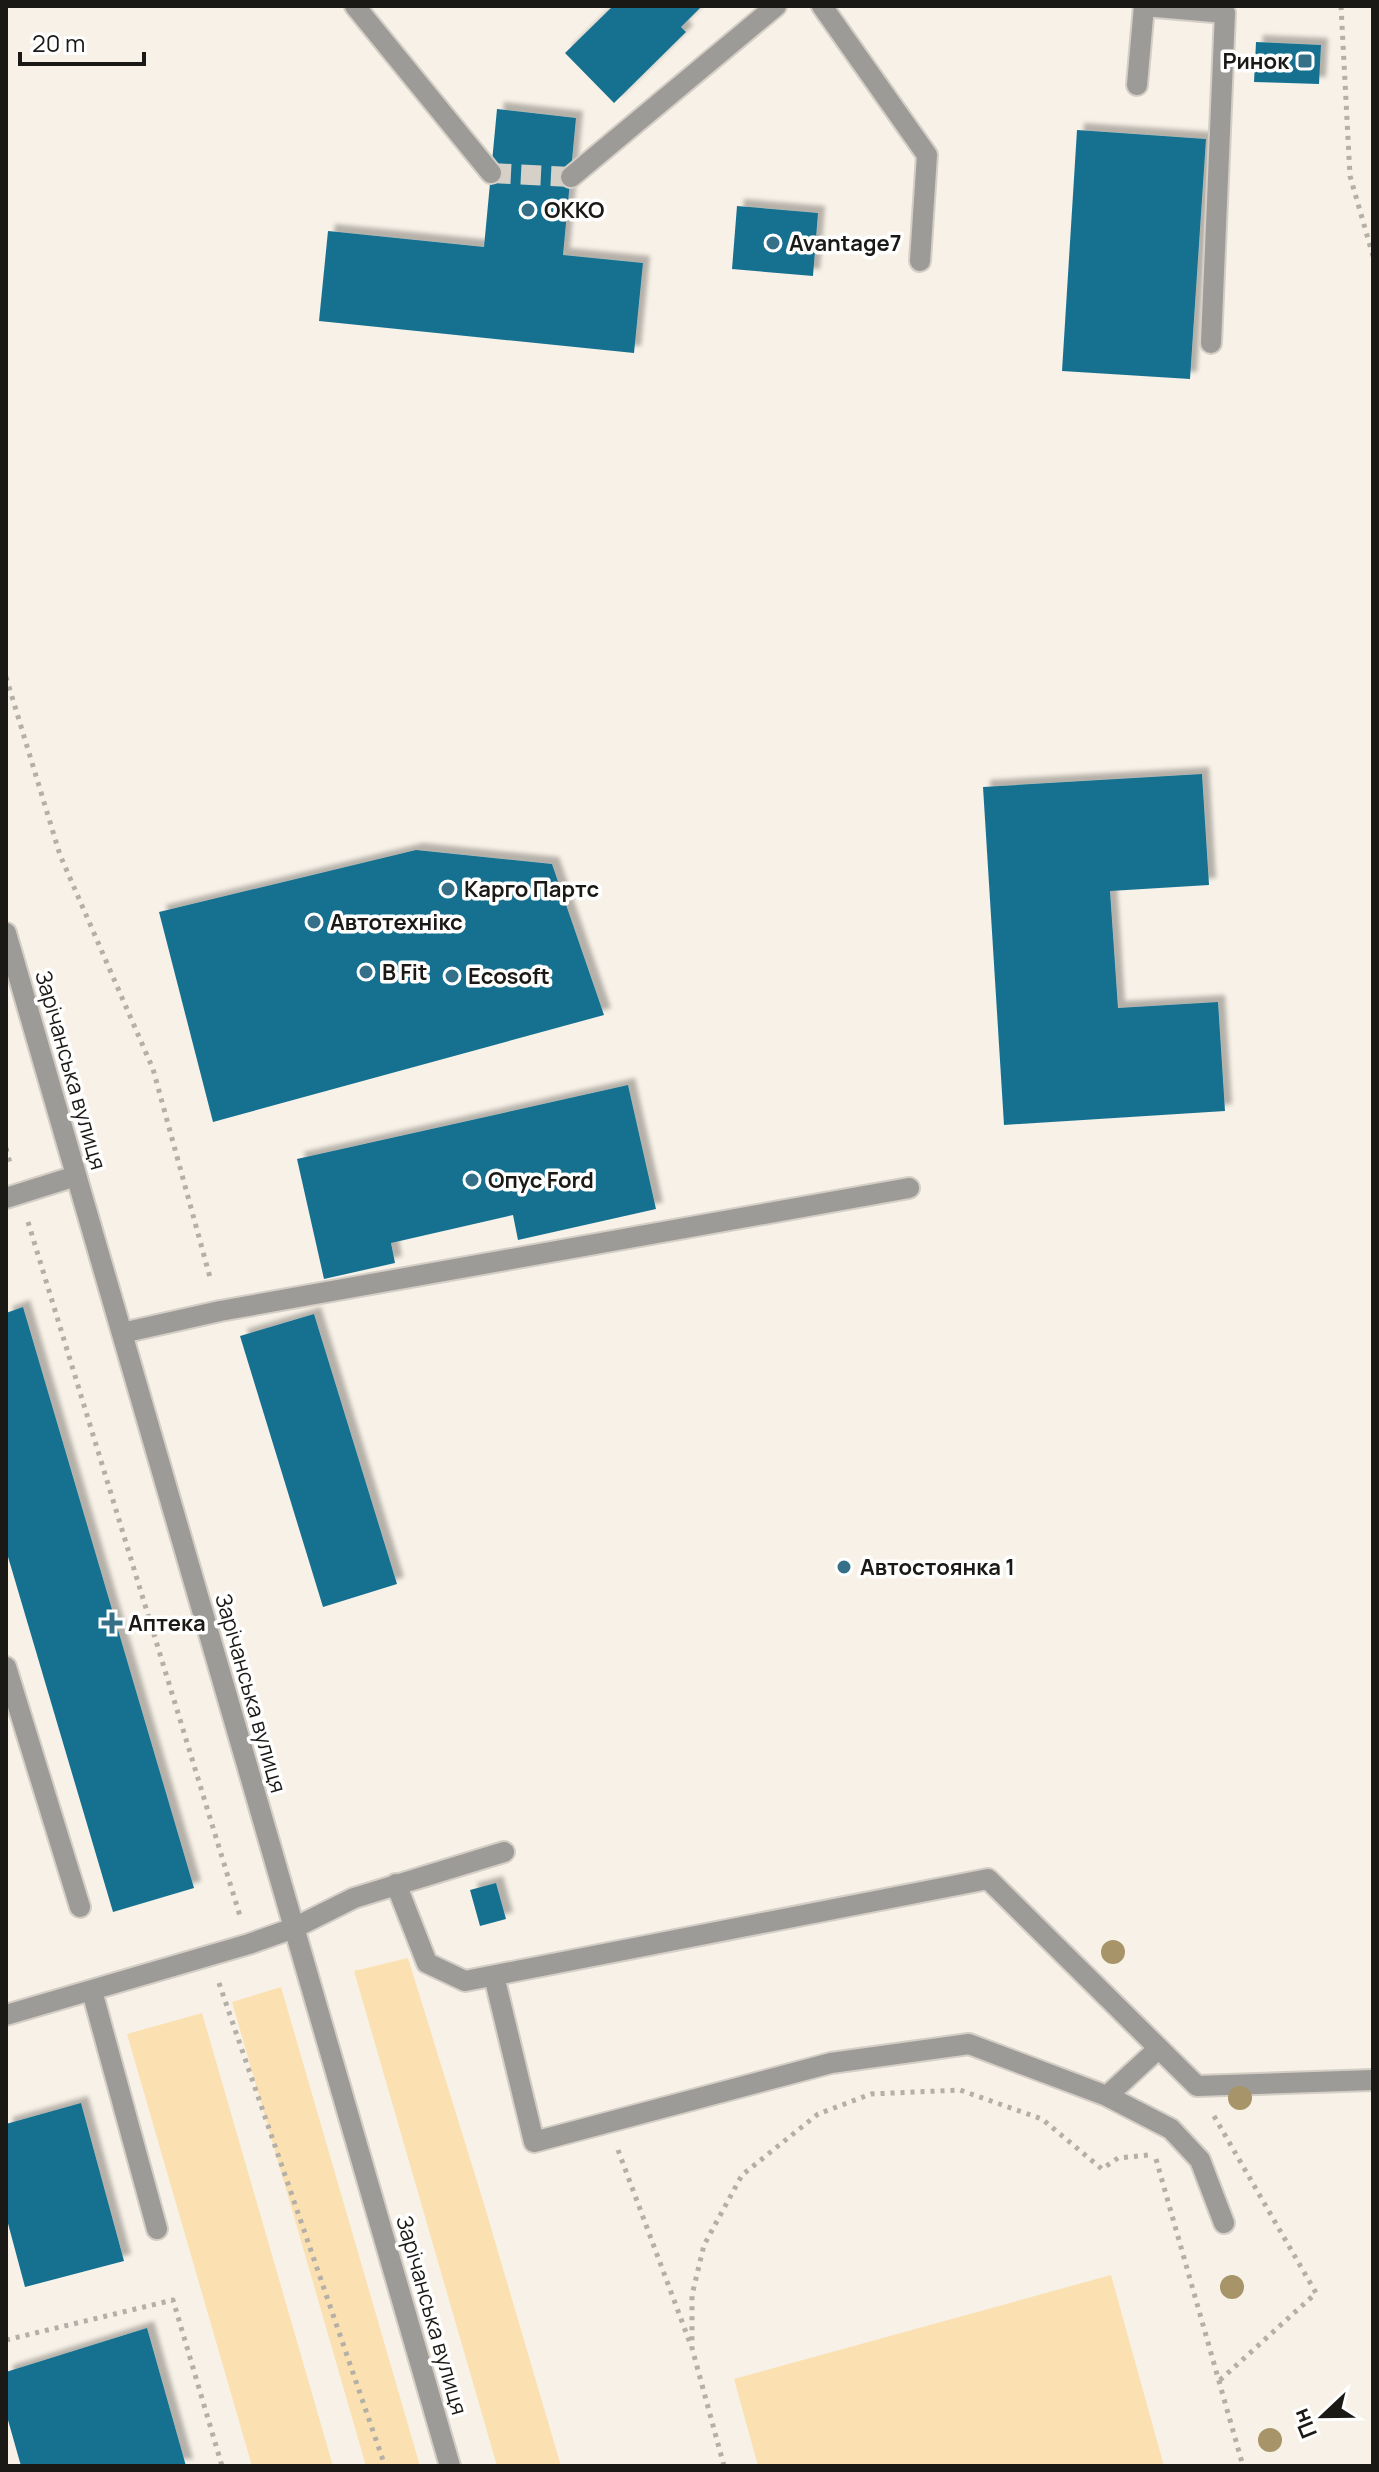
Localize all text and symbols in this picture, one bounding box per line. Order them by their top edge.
scale bar [20,16,144,66]
text: 20 m [32,26,85,59]
place label: Ринок [1222,46,1290,76]
marker: Ринок [1296,52,1314,70]
place label: ОККО [544,195,605,225]
marker: ОККО [519,201,537,219]
place label: Avantage7 [789,228,902,258]
marker: Avantage7 [764,234,782,252]
place label: Карго Партс [464,874,599,904]
marker: Карго Партс [439,880,457,898]
place label: Автотехнікс [330,907,463,937]
marker: Автотехнікс [305,913,323,931]
place label: B Fit [382,957,428,987]
place label: Ecosoft [468,961,550,991]
marker: B Fit [357,963,375,981]
street label: Зарічанська вулиця [28,967,114,1173]
marker: Ecosoft [443,967,461,985]
place label: Опус Ford [488,1165,594,1195]
marker: Опус Ford [463,1171,481,1189]
place label: Автостоянка 1 [860,1552,1015,1582]
marker: Автостоянка 1 [835,1558,853,1576]
street label: Зарічанська вулиця [208,1590,294,1796]
place label: Аптека [128,1608,206,1638]
marker: Аптека [103,1614,121,1632]
street label: Зарічанська вулиця [389,2212,475,2418]
north arrow [1283,2376,1363,2456]
text: Пн [1285,2404,1324,2443]

